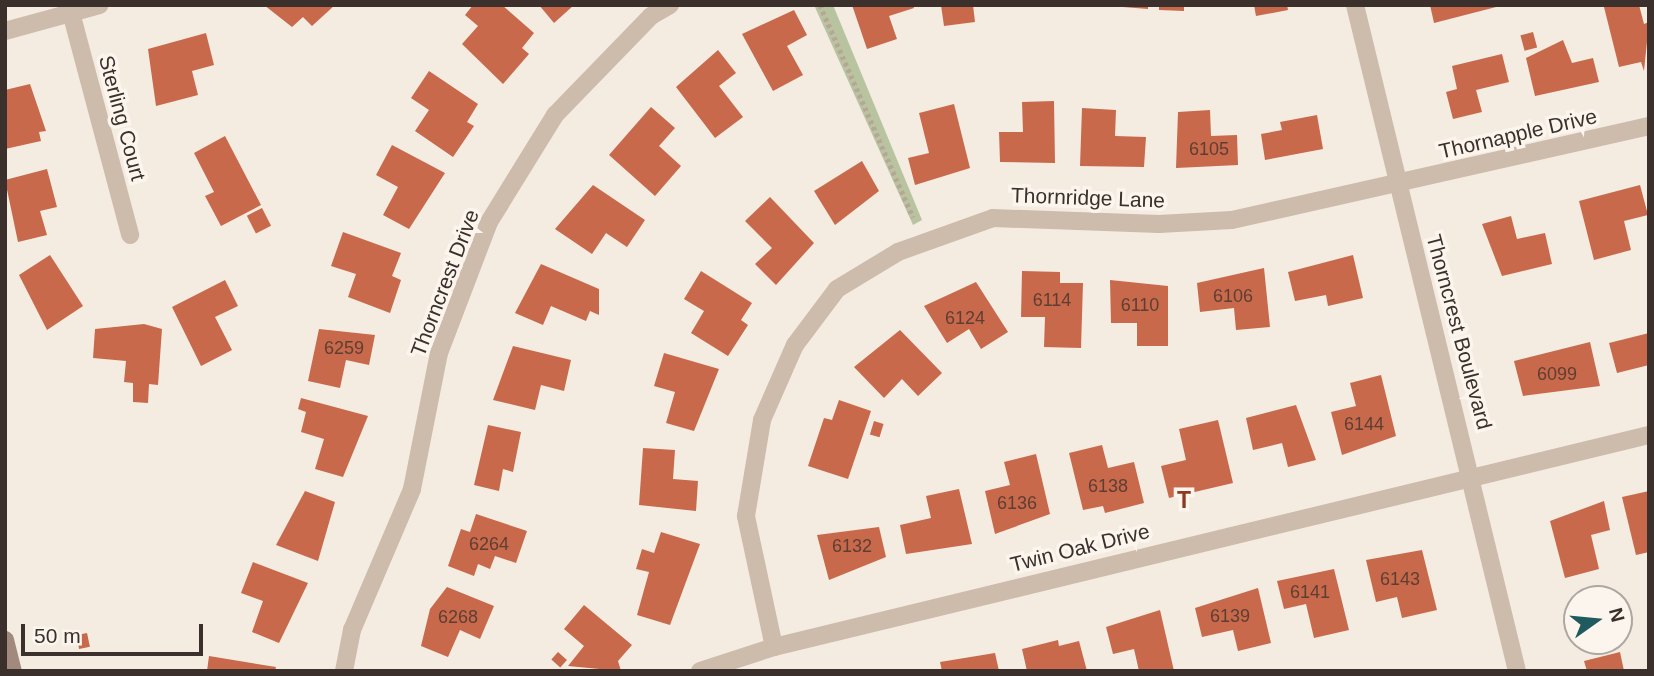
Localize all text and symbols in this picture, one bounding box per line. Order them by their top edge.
street label: Sterling Court [93,53,151,183]
street label: Thornapple Drive [1437,104,1599,164]
house number: 6105 [1189,138,1229,160]
street label: Thornridge Lane [1011,183,1165,213]
street label: Thorncrest Drive [405,206,485,360]
street label: Thorncrest Boulevard [1421,232,1497,432]
house number: 6106 [1213,285,1253,307]
house number: 6114 [1033,289,1071,311]
house number: 6110 [1121,294,1159,316]
house number: 6124 [945,307,985,329]
house number: 6259 [324,337,364,359]
house number: 6099 [1537,363,1577,385]
house number: 6144 [1344,413,1384,435]
house number: 6138 [1088,475,1128,497]
district label: T [1177,486,1191,514]
house number: 6136 [997,492,1037,514]
street label: Twin Oak Drive [1008,519,1152,577]
house number: 6264 [469,533,509,555]
house number: 6132 [832,535,872,557]
house number: 6143 [1380,568,1420,590]
house number: 6141 [1290,581,1330,603]
north arrow [1563,585,1633,655]
house number: 6139 [1210,605,1250,627]
house number: 6268 [438,606,478,628]
text: N [1605,606,1629,624]
scale bar [24,610,206,654]
text: 50 m [34,624,81,647]

